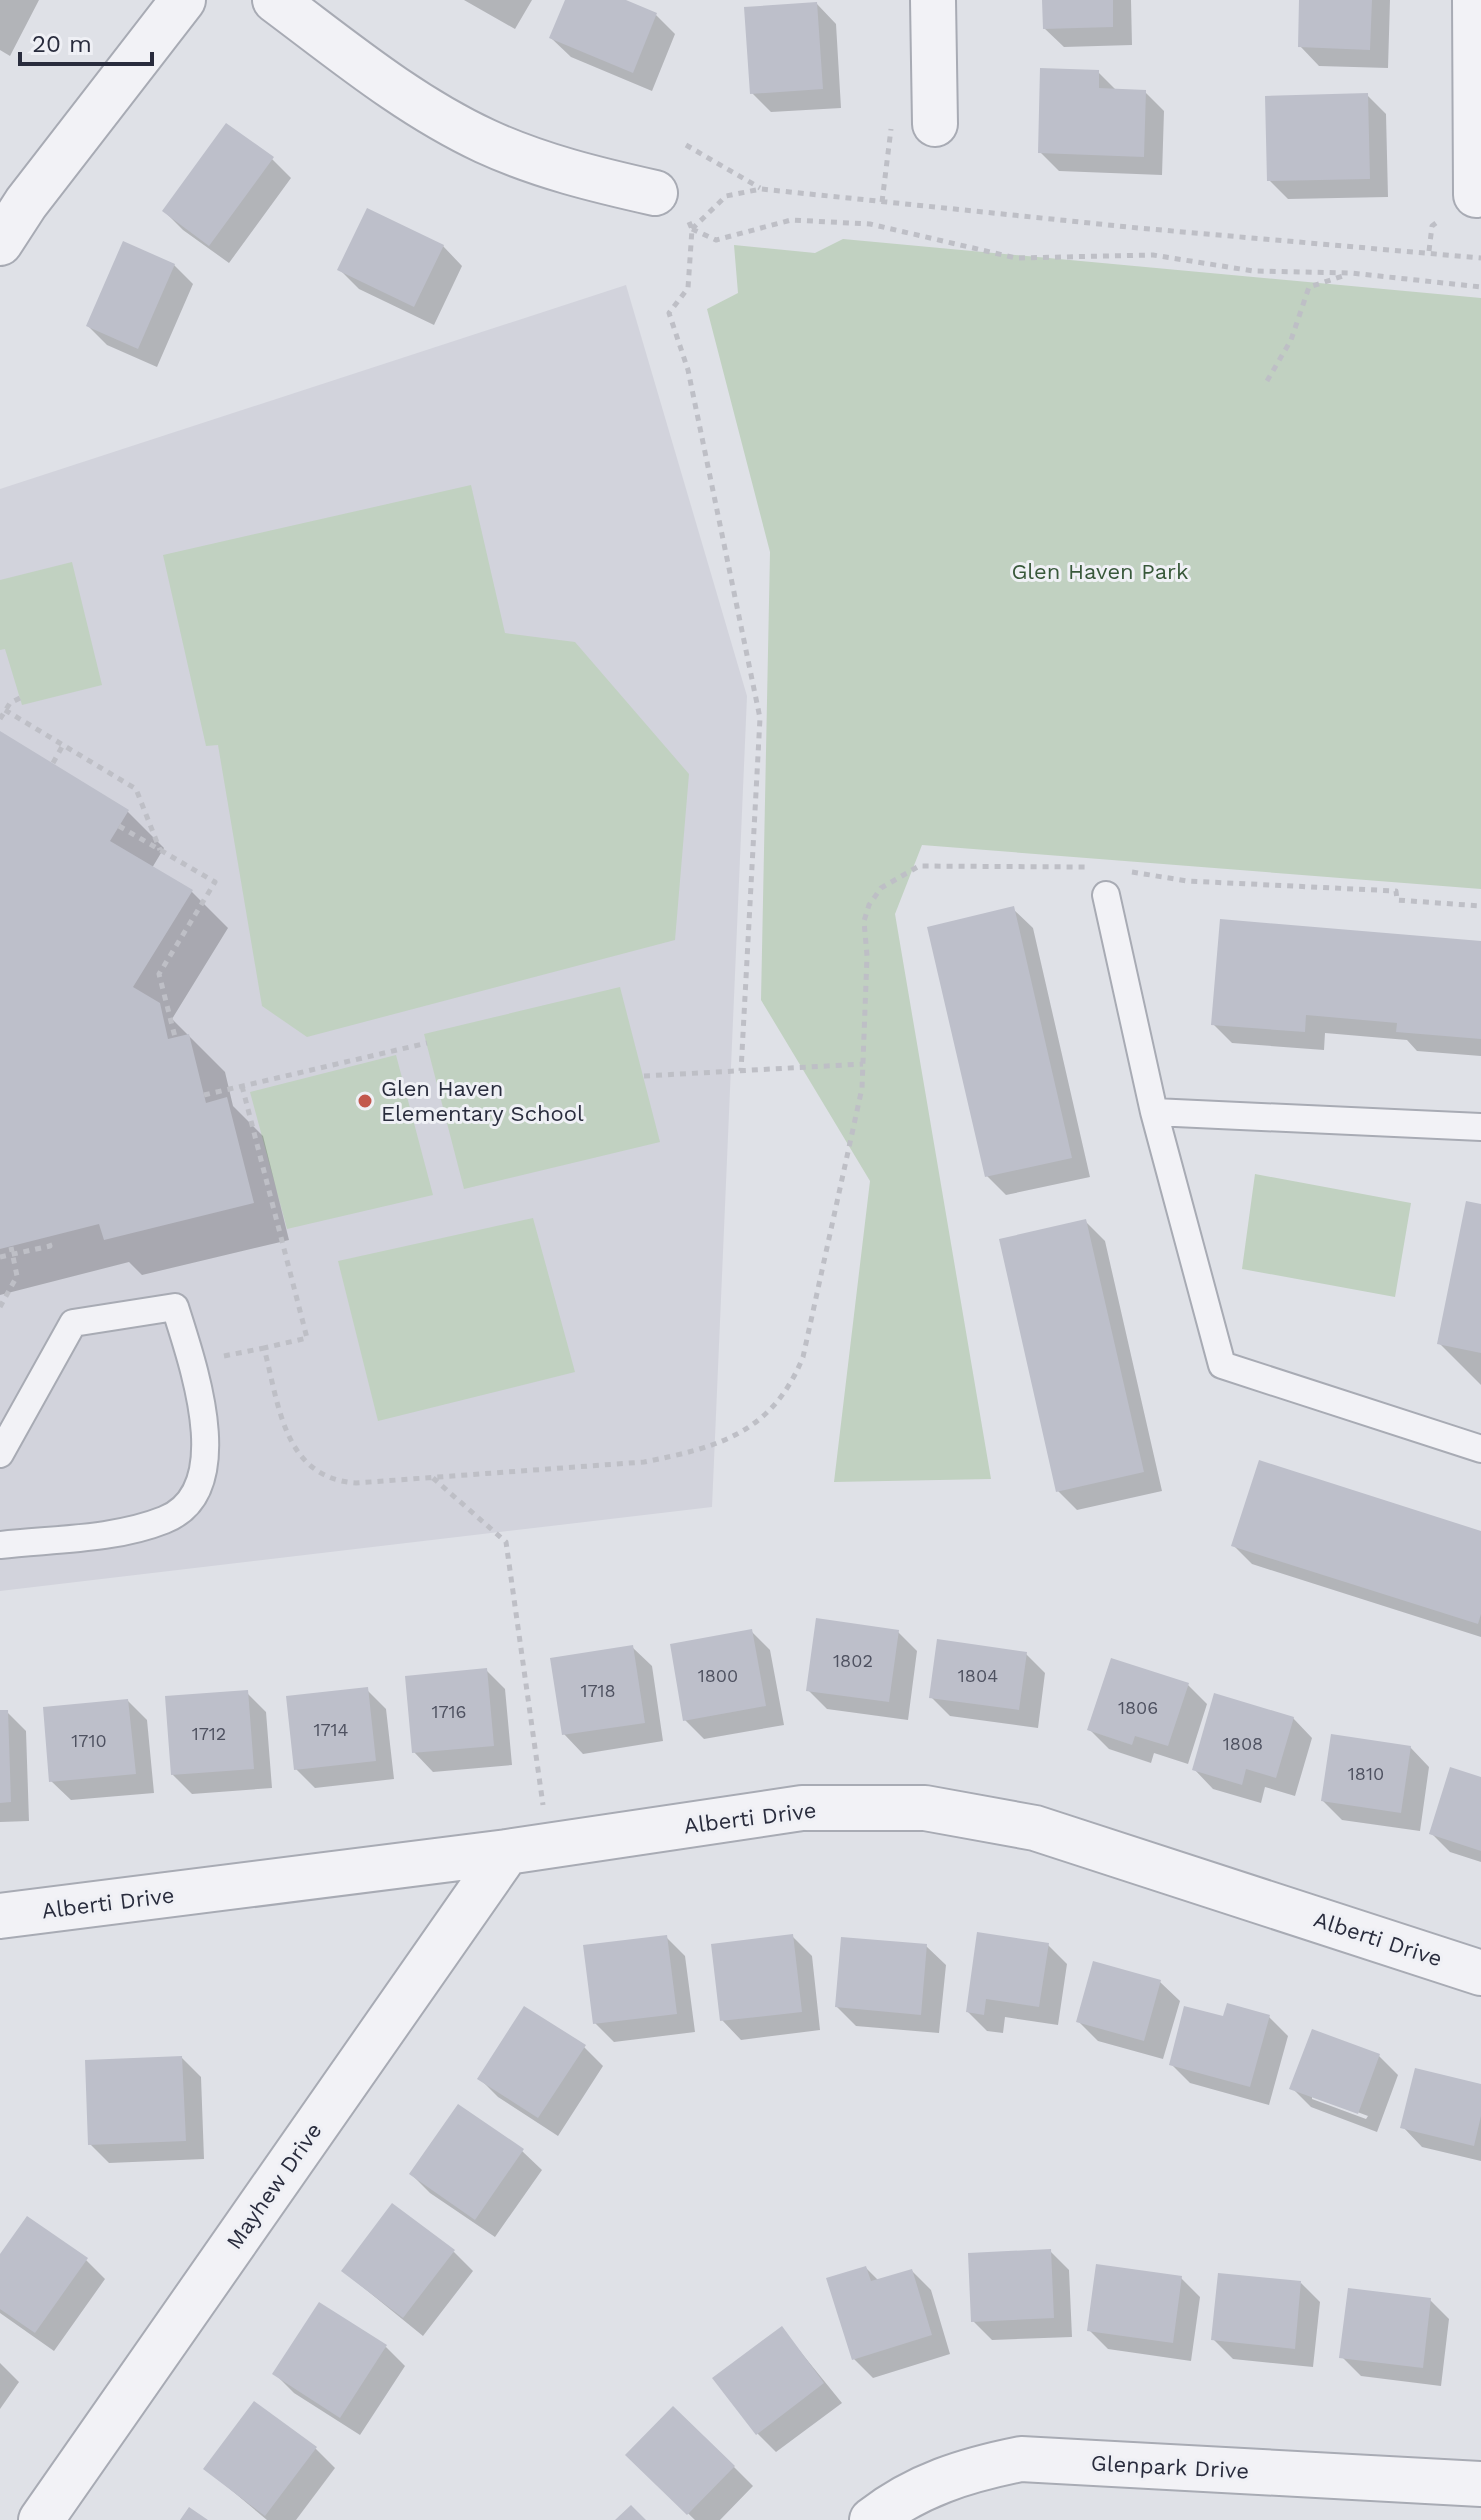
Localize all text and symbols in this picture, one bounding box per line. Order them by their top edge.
scale bar [20,16,152,66]
text: 20 m [32,30,92,58]
park label: Glen Haven Park [1011,559,1189,584]
place label: Glen Haven Elementary School [381,1076,584,1126]
marker: Glen Haven Elementary School [356,1092,374,1110]
house number: 1802 [833,1650,873,1671]
house number: 1800 [698,1665,738,1686]
house number: 1804 [958,1665,998,1686]
house number: 1718 [580,1680,616,1701]
house number: 1806 [1118,1697,1158,1718]
house number: 1716 [431,1701,467,1722]
house number: 1714 [313,1719,349,1740]
house number: 1712 [192,1723,226,1744]
house number: 1710 [71,1730,107,1751]
house number: 1808 [1223,1733,1263,1754]
house number: 1810 [1348,1763,1384,1784]
street label: Alberti Drive [682,1797,818,1839]
street label: Alberti Drive [40,1882,176,1924]
street label: Alberti Drive [1311,1907,1445,1971]
street label: Mayhew Drive [221,2118,327,2254]
street label: Glenpark Drive [1090,2450,1250,2484]

